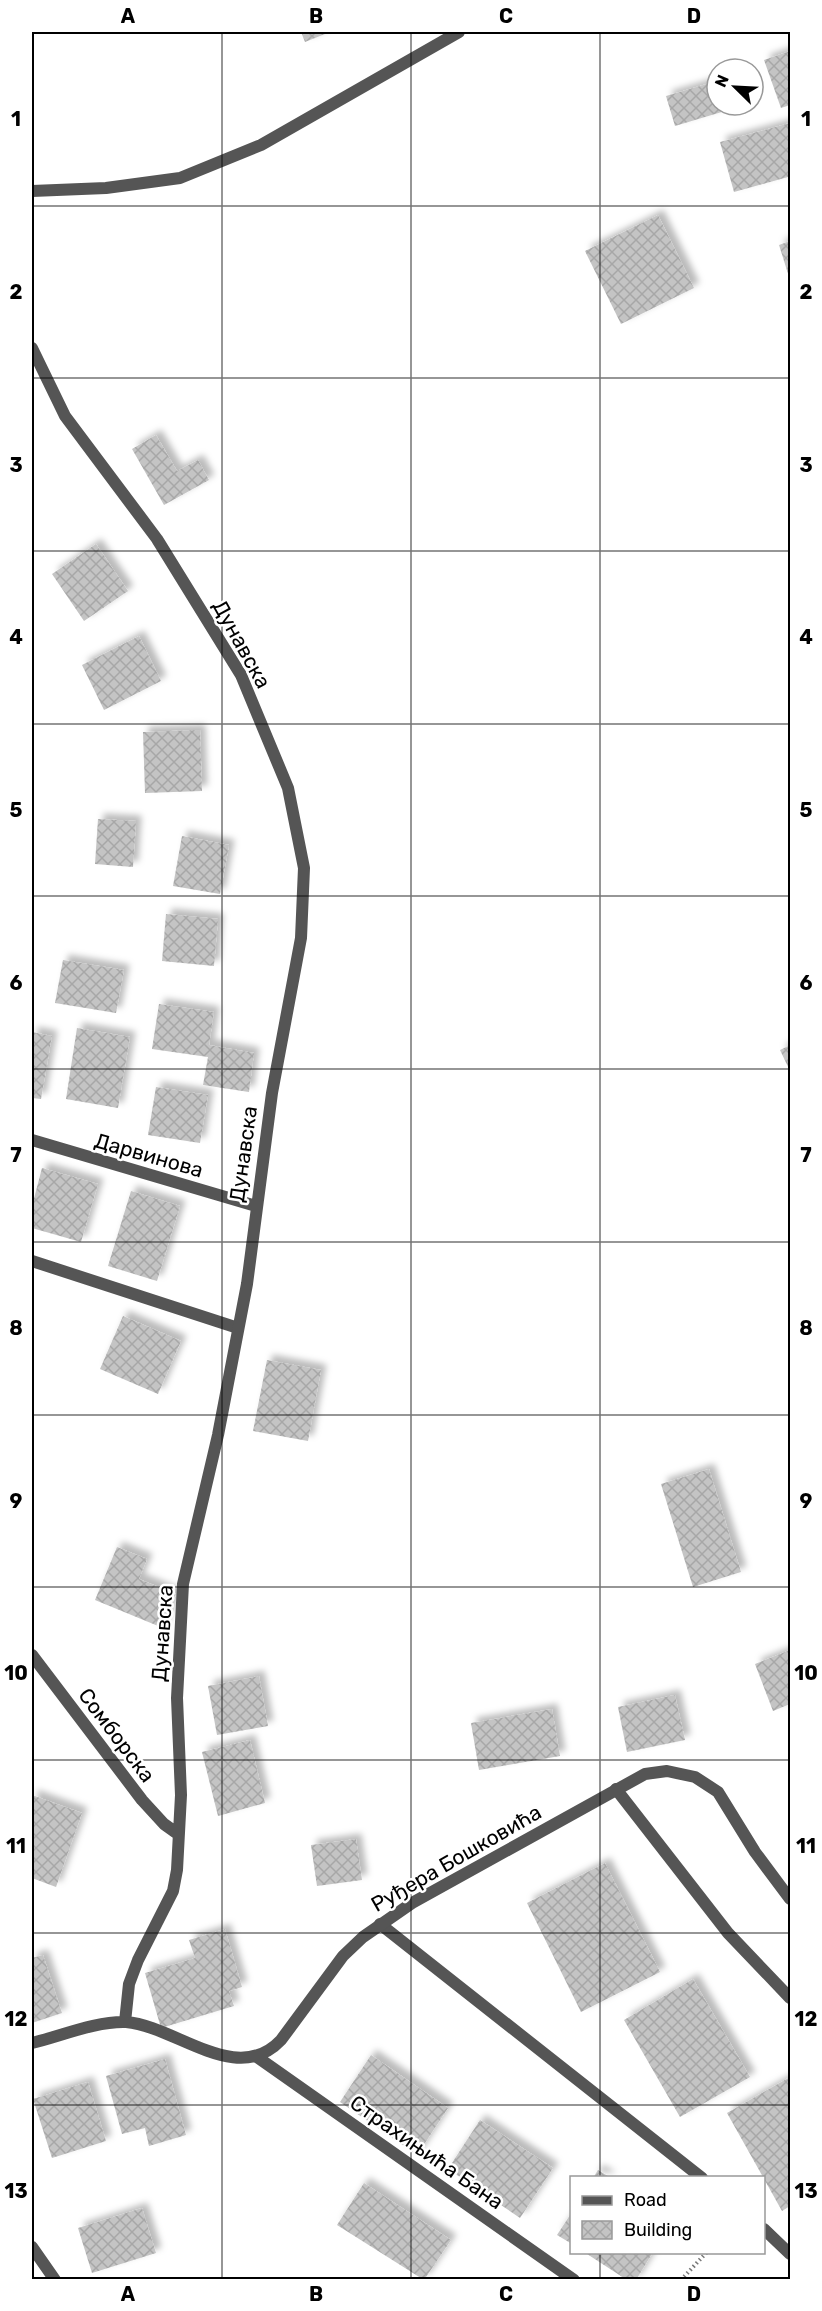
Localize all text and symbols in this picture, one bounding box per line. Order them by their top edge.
text: A [121,4,136,28]
text: B [309,4,323,28]
text: C [499,4,513,28]
text: D [687,4,701,28]
north arrow [705,57,765,117]
text: N [711,72,733,90]
text: 1 [11,107,21,131]
text: 1 [801,107,811,131]
text: 2 [10,280,23,304]
text: 2 [800,280,813,304]
text: 3 [9,453,23,477]
text: 3 [799,453,813,477]
street label: Дунавска [208,596,276,692]
text: 4 [9,625,23,649]
text: 4 [799,625,813,649]
text: 5 [10,798,23,822]
text: 5 [800,798,813,822]
text: 6 [9,971,23,995]
text: 6 [799,971,813,995]
street label: Дунавска [224,1104,262,1204]
street label: Дарвинова [92,1128,206,1182]
text: 7 [10,1143,22,1167]
text: 7 [800,1143,812,1167]
text: 8 [9,1316,23,1340]
text: 8 [799,1316,813,1340]
text: 9 [10,1489,23,1513]
text: 9 [800,1489,813,1513]
street label: Дунавска [146,1584,178,1682]
text: 10 [4,1661,28,1685]
text: 10 [794,1661,818,1685]
street label: Сомборска [73,1683,161,1787]
street label: Руђера Бошковића [366,1799,546,1917]
text: 11 [6,1834,26,1858]
text: 11 [796,1834,816,1858]
text: 12 [5,2007,27,2031]
text: 12 [795,2007,817,2031]
street label: Страхињића Бана [345,2090,509,2214]
legend [570,2176,765,2254]
text: 13 [4,2179,28,2203]
text: 13 [794,2179,818,2203]
text: Road [624,2189,667,2211]
text: Building [624,2219,692,2241]
text: A [121,2282,136,2306]
text: B [309,2282,323,2306]
text: C [499,2282,513,2306]
text: D [687,2282,701,2306]

